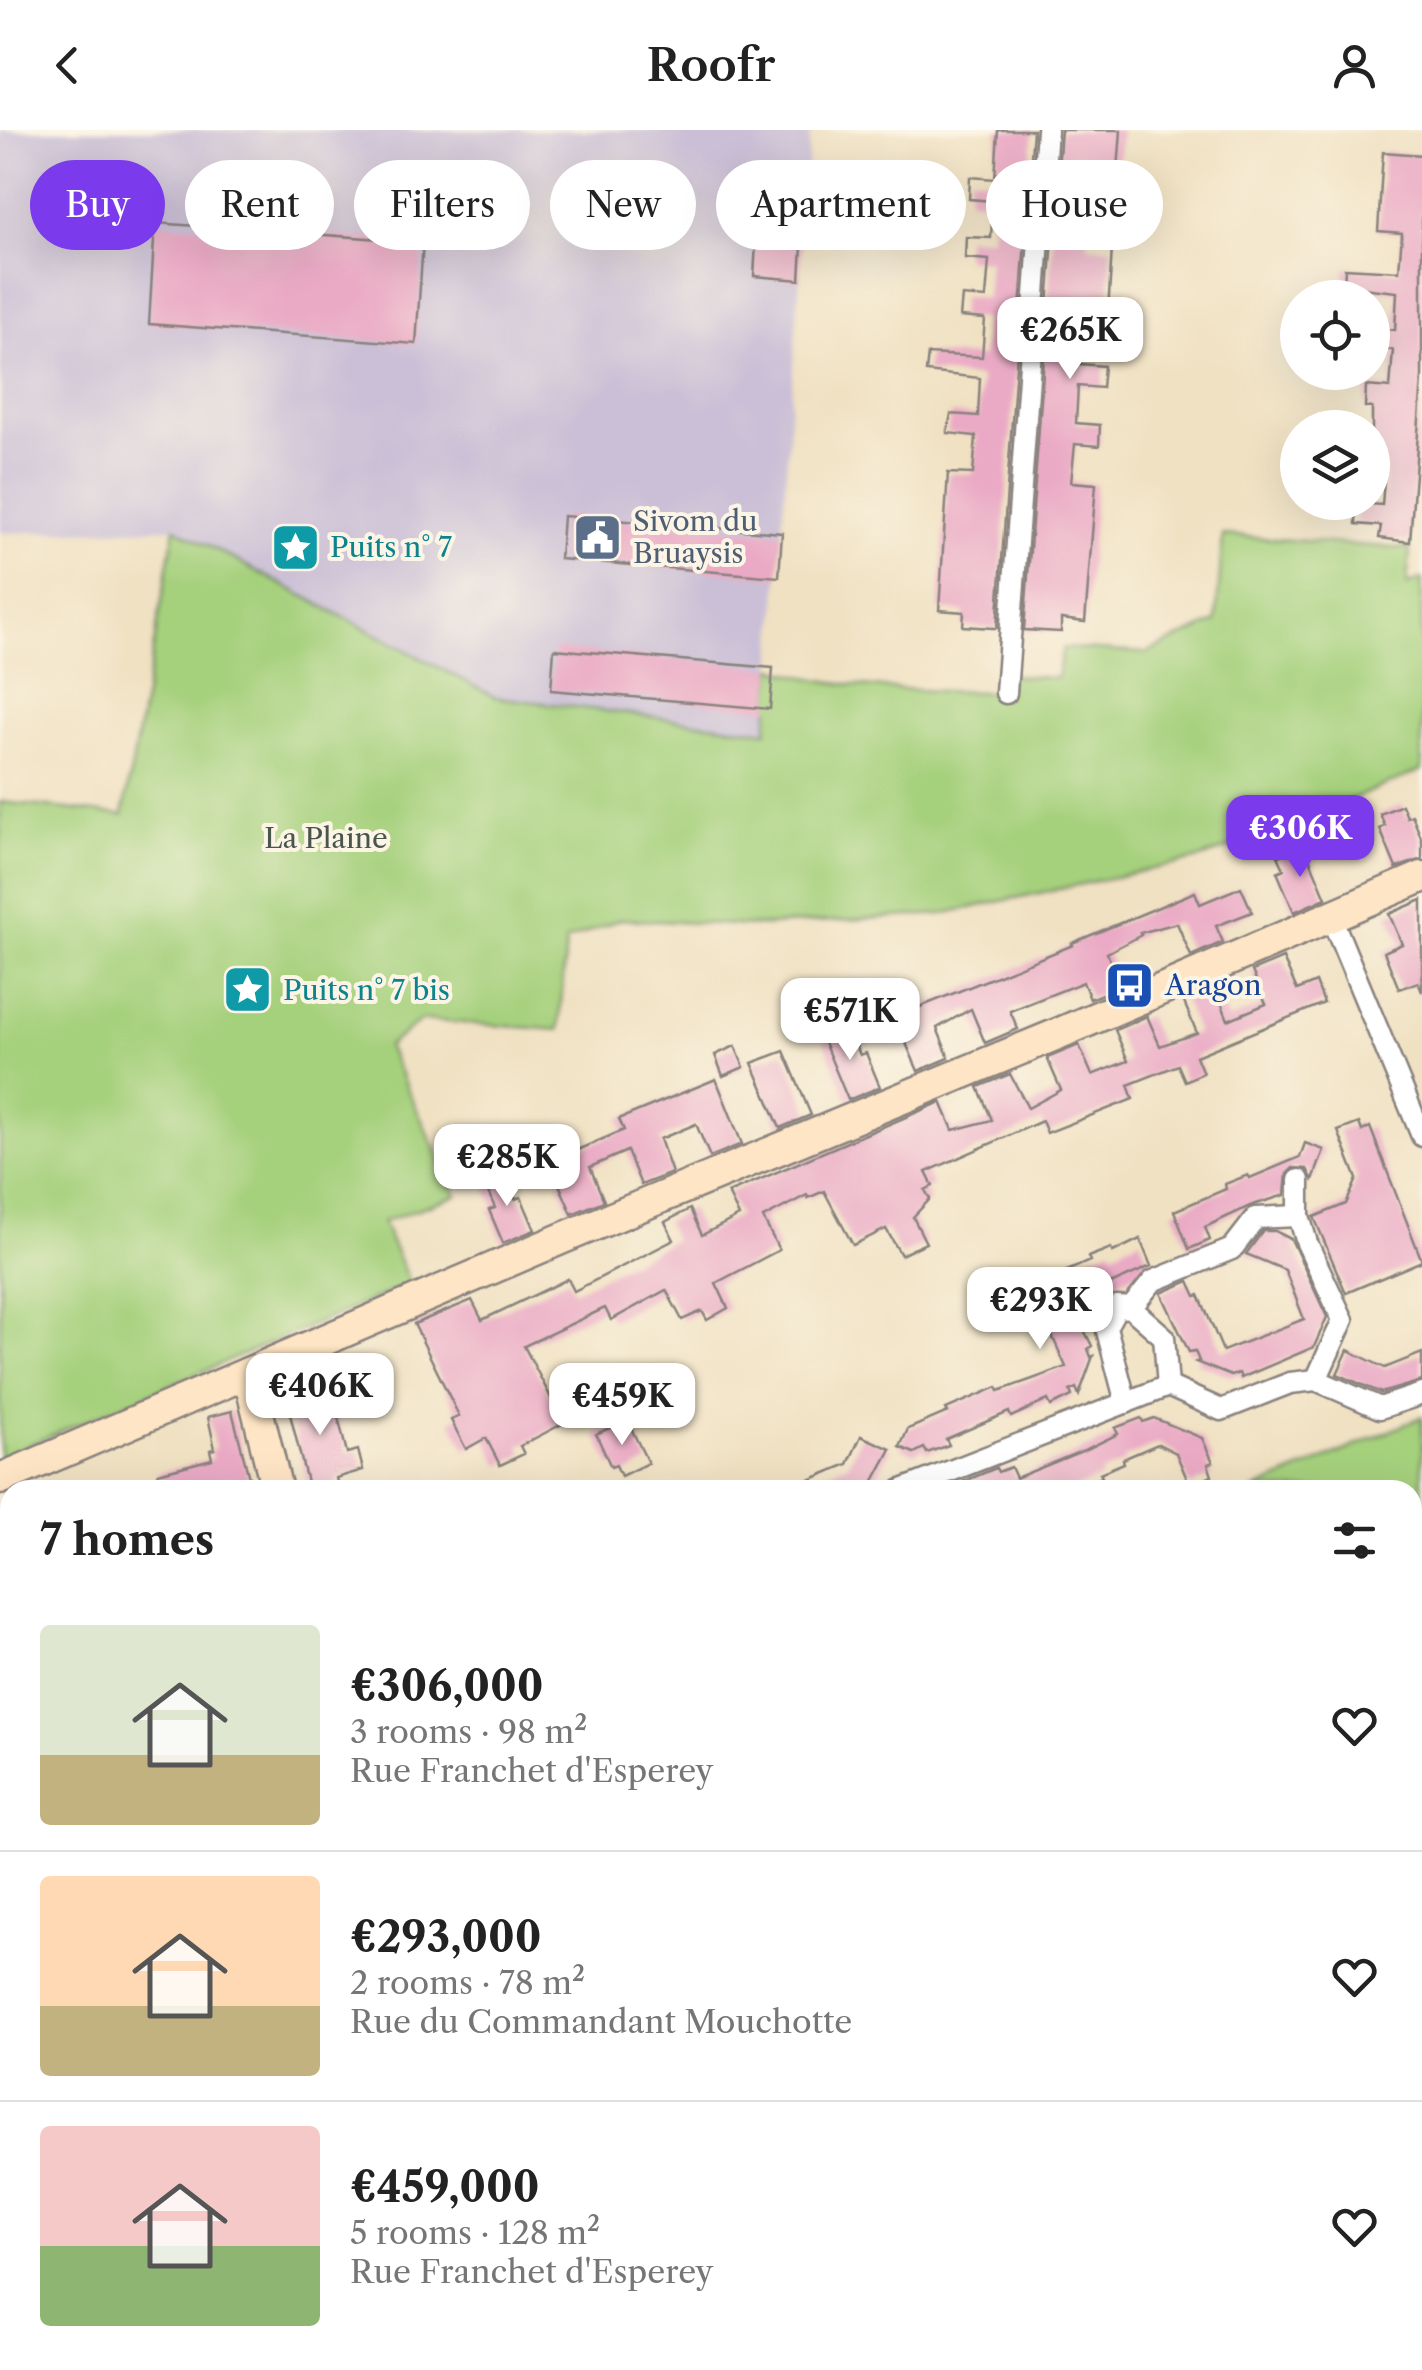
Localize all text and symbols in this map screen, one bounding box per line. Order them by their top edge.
text: Roofr [647,37,775,93]
icon: back [40,38,95,93]
icon: person [1327,38,1382,93]
chip: Buy [30,160,165,250]
chip: Rent [185,160,334,250]
chip: Filters [354,160,530,250]
chip: New [550,160,696,250]
chip: Apartment [716,160,966,250]
chip: House [986,160,1163,250]
map controls [1280,280,1390,520]
button: locate [1280,280,1390,390]
pin: €265K [1000,297,1140,382]
text: €265K [1019,310,1121,349]
button: layers [1280,410,1390,520]
place label: Sivom du Bruaysis [633,504,757,570]
public building icon: Sivom du Bruaysis [572,511,624,563]
place icon: Puits n° 7 [269,521,321,573]
place label: Puits n° 7 [330,530,452,564]
pin: €306K [1230,795,1370,880]
text: €306K [1248,808,1352,847]
park label: La Plaine [264,821,388,855]
bus stop icon: Aragon [1104,959,1156,1011]
place icon: Puits n° 7 bis [222,964,274,1016]
place label: Aragon [1164,968,1262,1002]
place label: Puits n° 7 bis [283,973,450,1007]
pin: €571K [780,978,920,1063]
text: €571K [803,991,897,1030]
pin: €285K [437,1124,577,1209]
text: €285K [456,1137,558,1176]
pin: €293K [970,1267,1110,1352]
text: €293K [989,1280,1091,1319]
pin: €406K [250,1353,390,1438]
pin: €459K [552,1363,692,1448]
text: €406K [268,1366,372,1405]
text: €459K [571,1376,673,1415]
icon: filters [1327,1513,1382,1568]
text: 7 homes [40,1514,214,1566]
text: €306,000 [350,1660,544,1712]
icon: home [120,1665,240,1785]
icon: heart [1327,1698,1382,1753]
text: 3 rooms · 98 m² [350,1712,587,1751]
text: Rue Franchet d'Esperey [350,1751,713,1790]
text: €293,000 [350,1911,542,1963]
icon: home [120,1916,240,2036]
icon: heart [1327,1949,1382,2004]
text: 2 rooms · 78 m² [350,1963,585,2002]
text: Rue du Commandant Mouchotte [350,2002,852,2041]
text: €459,000 [350,2161,539,2213]
icon: home [120,2166,240,2286]
icon: heart [1327,2199,1382,2254]
text: 5 rooms · 128 m² [350,2213,600,2252]
text: Rue Franchet d'Esperey [350,2252,713,2291]

